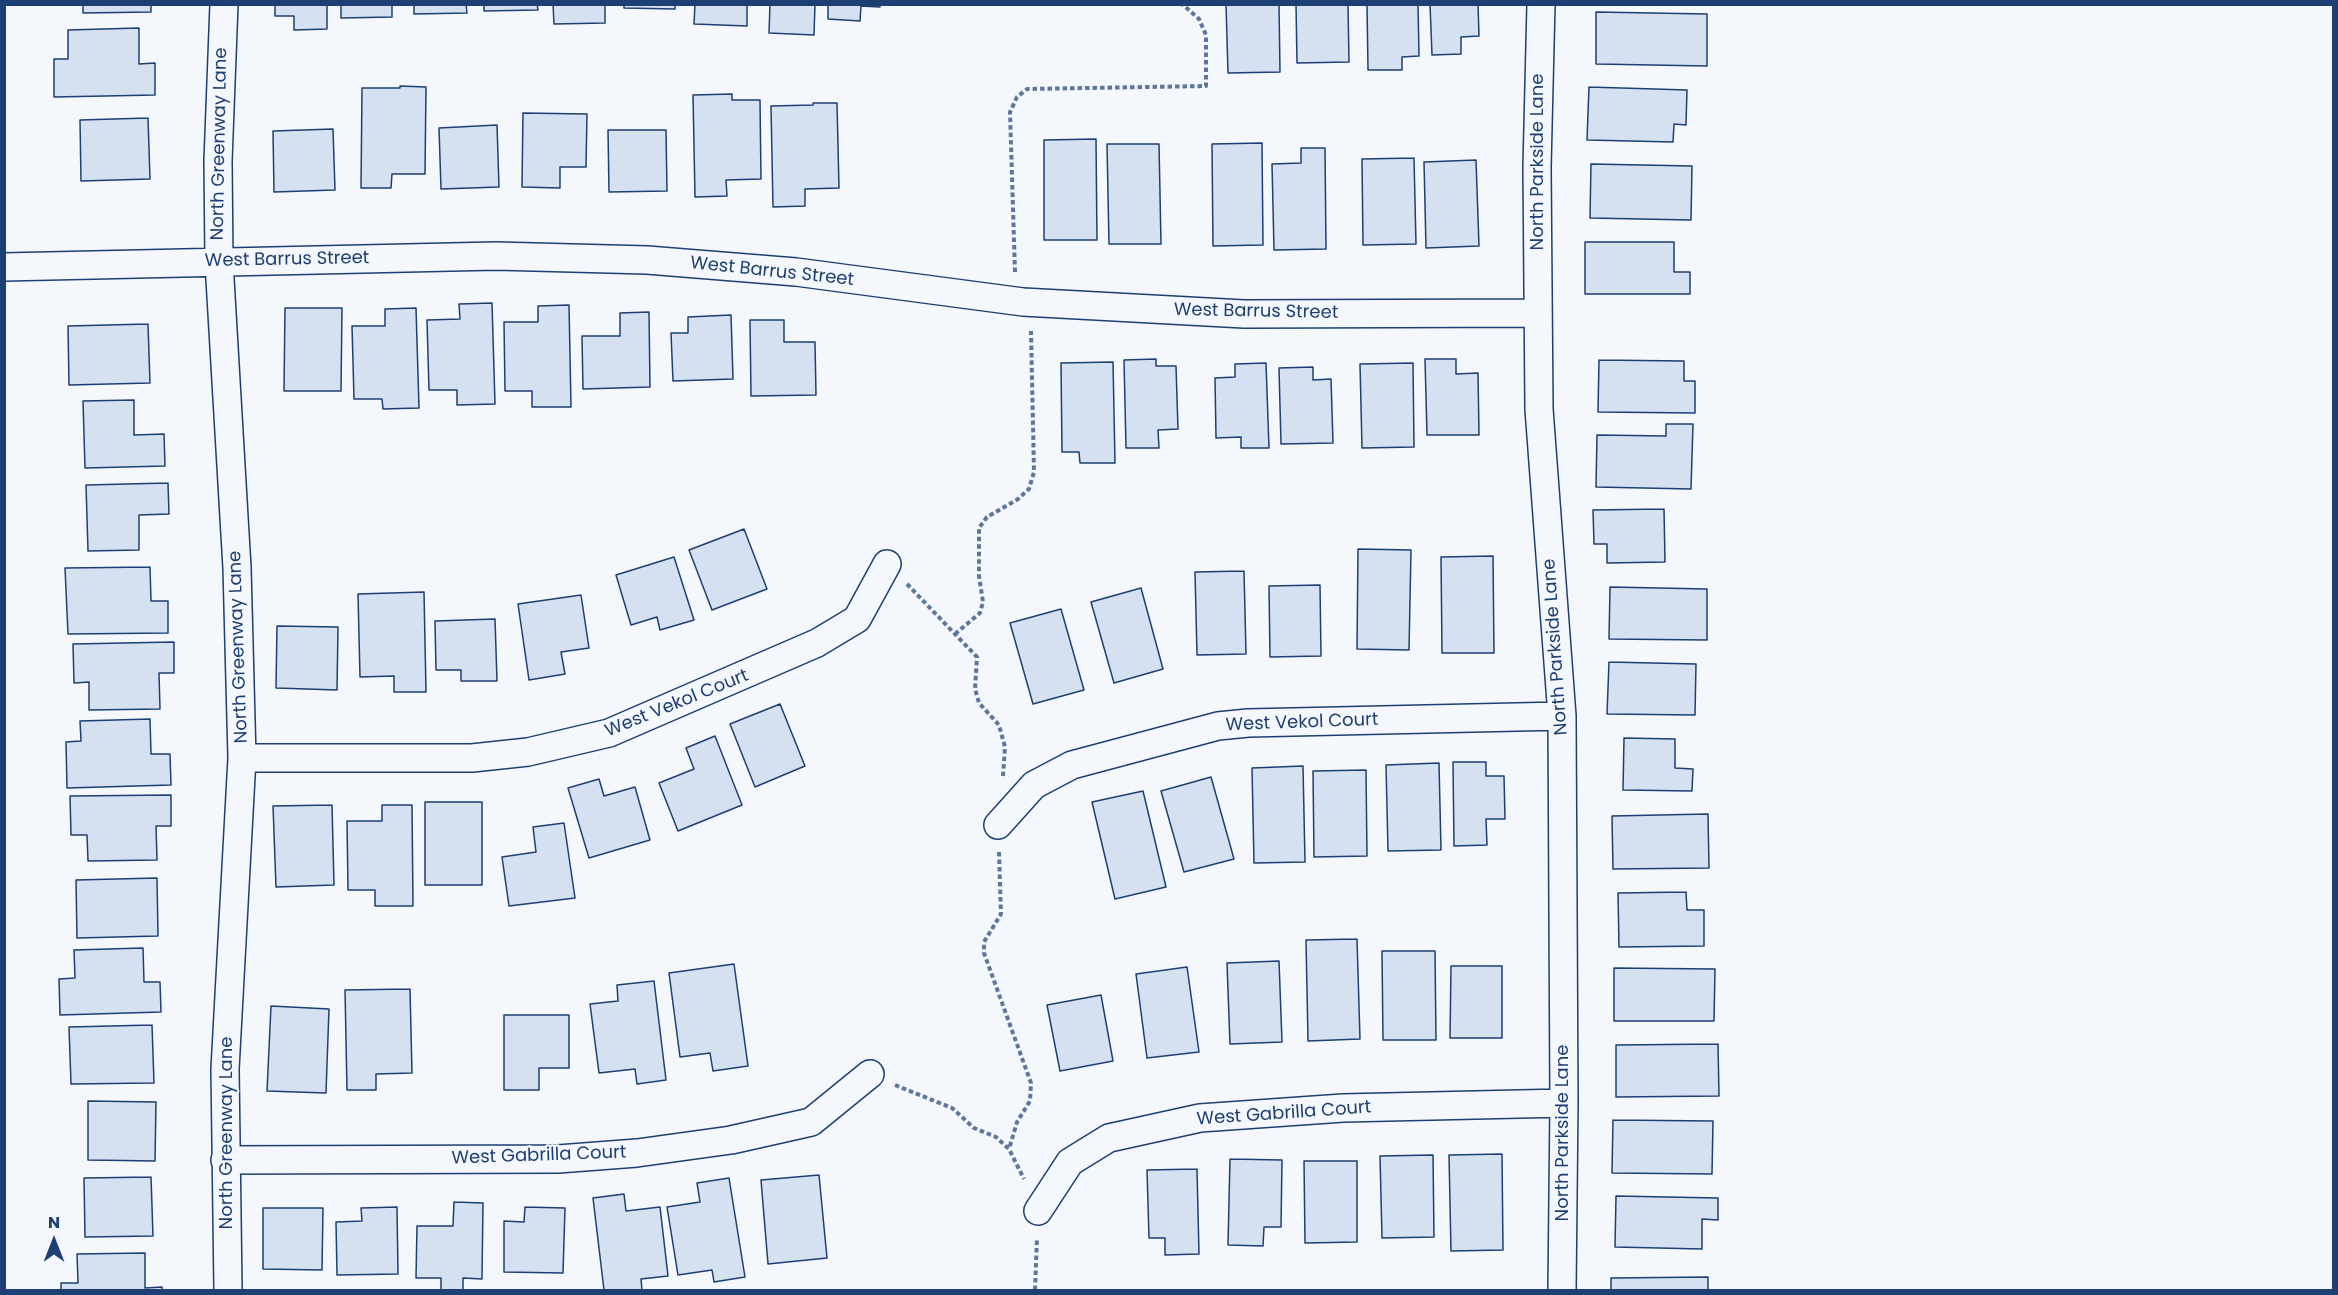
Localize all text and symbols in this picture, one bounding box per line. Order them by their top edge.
street label: North Greenway Lane [208,47,232,241]
street label: North Parkside Lane [1527,74,1549,250]
street label: West Barrus Street [205,248,369,272]
street label: West Barrus Street [689,253,855,291]
street label: West Barrus Street [1174,300,1338,324]
street label: North Greenway Lane [225,550,253,744]
street label: North Parkside Lane [1539,558,1573,736]
street label: West Vekol Court [602,665,752,743]
street label: West Vekol Court [1225,710,1379,736]
street label: North Greenway Lane [216,1037,238,1229]
street label: North Parkside Lane [1552,1045,1574,1221]
street label: West Gabrilla Court [1196,1097,1372,1131]
street label: West Gabrilla Court [451,1142,627,1170]
north arrow [24,1211,84,1271]
text: N [48,1211,60,1234]

